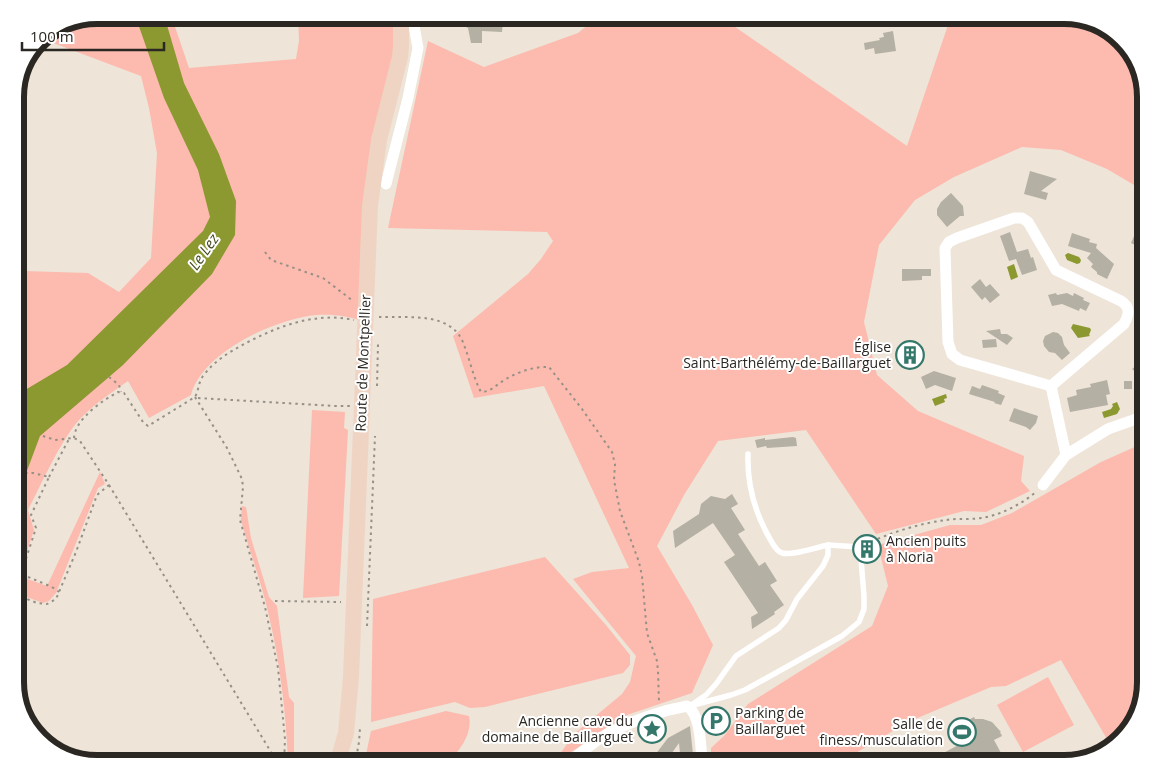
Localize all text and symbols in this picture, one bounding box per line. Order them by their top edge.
scale bar [22,20,165,52]
text: 100 m [30,26,74,46]
water label: Le Lez [184,229,223,274]
street label: Route de Montpellier [351,294,374,432]
place label: Église Saint-Barthélémy-de-Baillarguet [683,337,891,372]
building icon: Église Saint-Barthélémy-de-Baillarguet [895,340,925,370]
place label: Ancien puits à Noria [886,531,966,566]
building icon: Ancien puits à Noria [852,534,882,564]
place label: Parking de Baillarguet [735,703,805,738]
parking icon: Parking de Baillarguet [701,706,731,736]
place label: Ancienne cave du domaine de Baillarguet [482,711,633,746]
place icon: Ancienne cave du domaine de Baillarguet [637,714,667,744]
place label: Salle de finess/musculation [819,714,943,749]
sports icon: Salle de finess/musculation [947,717,977,747]

